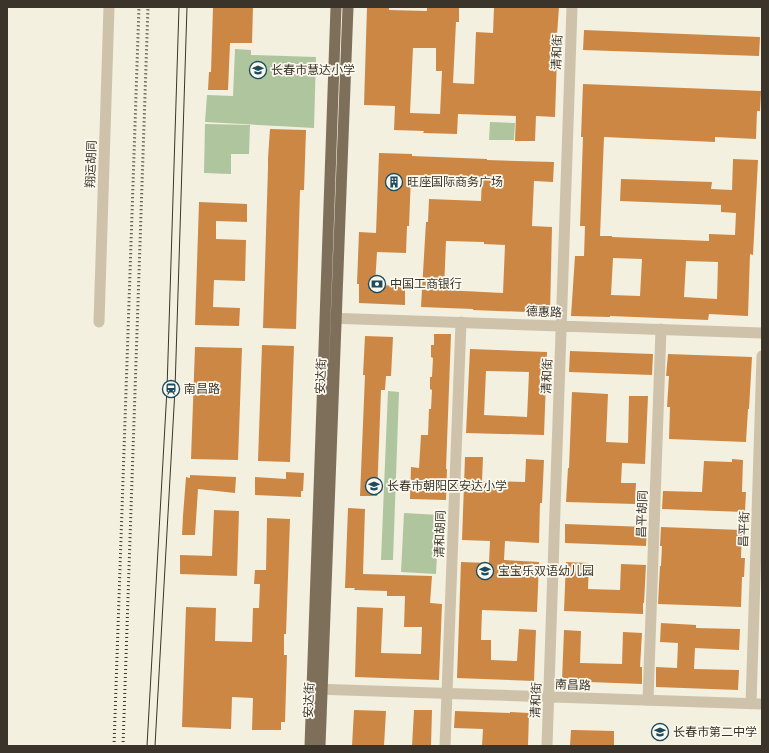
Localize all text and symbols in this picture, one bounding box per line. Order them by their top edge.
street label: 清和街 [547,34,566,70]
school or university icon: 长春市慧达小学 [248,60,268,80]
place label: 长春市慧达小学 [271,61,355,78]
street label: 翔运胡同 [81,140,100,188]
building icon: 旺座国际商务广场 [384,172,404,192]
place label: 旺座国际商务广场 [407,173,503,190]
bank icon: 中国工商银行 [367,274,387,294]
place label: 中国工商银行 [390,275,462,292]
street label: 德惠路 [526,302,562,321]
street label: 安达街 [311,358,330,394]
street label: 清和街 [537,358,556,394]
station icon: 南昌路 [161,379,181,399]
place label: 南昌路 [184,380,220,397]
school or university icon: 长春市朝阳区安达小学 [364,476,384,496]
place label: 长春市朝阳区安达小学 [387,477,507,494]
street label: 昌平胡同 [632,490,651,538]
street label: 清和胡同 [430,510,449,558]
street label: 昌平街 [734,511,753,547]
school or university icon: 宝宝乐双语幼儿园 [475,561,495,581]
place label: 宝宝乐双语幼儿园 [498,562,594,579]
street label: 南昌路 [555,675,591,694]
street label: 安达街 [299,682,318,718]
street label: 清和街 [526,682,545,718]
school or university icon: 长春市第二中学 [650,722,670,742]
place label: 长春市第二中学 [673,723,757,740]

